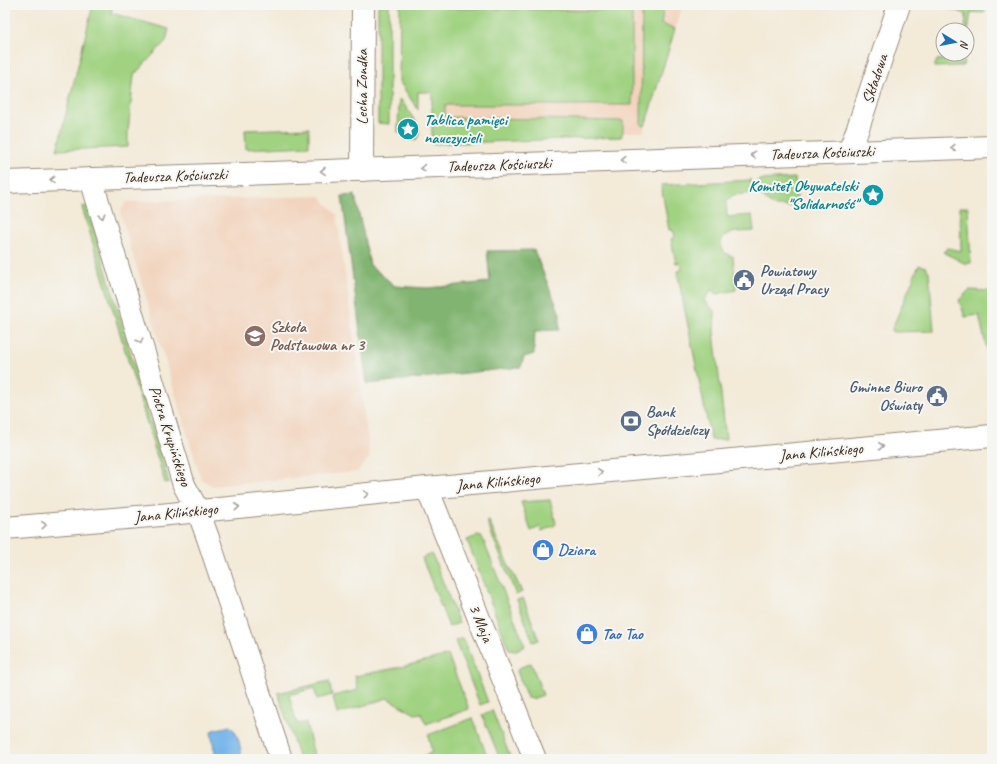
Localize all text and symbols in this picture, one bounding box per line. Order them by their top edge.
north arrow [935,22,975,62]
text: N [957,39,972,50]
street label: Lecha Zondka [352,48,372,125]
street label: Składowa [858,50,893,106]
place label: Tablica pamięci nauczycieli [424,110,509,148]
place icon: Tablica pamięci nauczycieli [395,116,421,142]
street label: Tadeusza Kościuszki [770,141,876,165]
one-way arrow [950,143,956,152]
one-way arrow [750,151,756,160]
street label: Tadeusza Kościuszki [447,153,553,177]
one-way arrow [620,156,626,164]
one-way arrow [420,163,426,172]
street label: Tadeusza Kościuszki [123,164,229,188]
one-way arrow [320,167,326,175]
one-way arrow [49,176,55,184]
place label: Komitet Obywatelski "Solidarność" [749,176,862,214]
place icon: Komitet Obywatelski "Solidarność" [860,182,886,208]
one-way arrow [97,213,106,220]
place label: Powiatowy Urząd Pracy [760,261,829,299]
public building icon: Powiatowy Urząd Pracy [731,267,757,293]
place label: Szkoła Podstawowa nr 3 [270,317,366,355]
school or university icon: Szkoła Podstawowa nr 3 [242,323,268,349]
one-way arrow [135,337,144,344]
place label: Gminne Biuro Oświaty [849,377,924,415]
street label: Piotra Krupińskiego [144,383,196,490]
public building icon: Gminne Biuro Oświaty [924,383,950,409]
place label: Bank Spółdzielczy [646,402,710,440]
bank icon: Bank Spółdzielczy [618,408,644,434]
street label: Jana Kilińskiego [777,438,865,466]
one-way arrow [878,442,884,451]
street label: Jana Kilińskiego [454,468,542,496]
one-way arrow [597,468,603,477]
one-way arrow [363,490,369,499]
street label: Jana Kilińskiego [132,499,220,527]
one-way arrow [234,503,240,512]
one-way arrow [41,521,47,530]
shop icon: Dziara [530,537,556,563]
place label: Dziara [558,540,597,560]
street label: 3 Maja [464,601,498,646]
shop icon: Tao Tao [574,621,600,647]
place label: Tao Tao [602,624,644,644]

